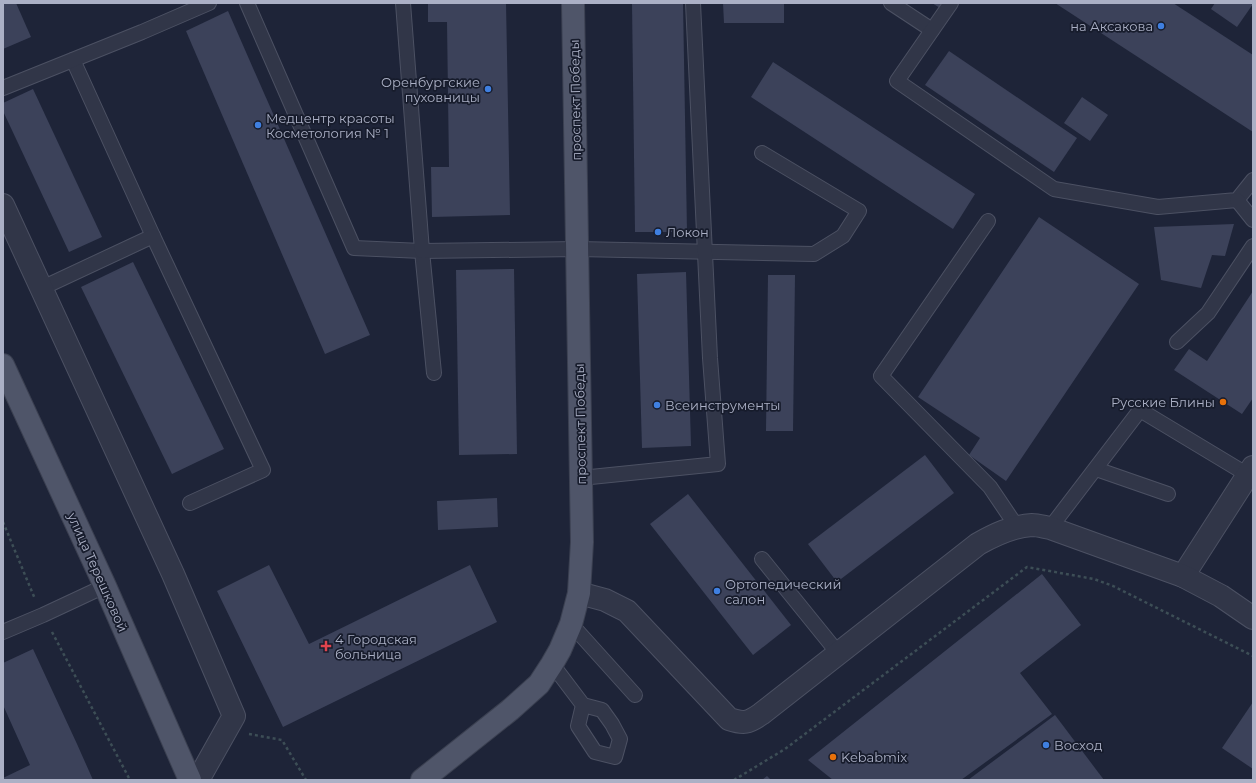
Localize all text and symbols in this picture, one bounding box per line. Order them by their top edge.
place label: на Аксакова [1070,18,1153,34]
marker: на Аксакова [1156,21,1166,31]
street label: проспект Победы [566,39,584,161]
place label: Оренбургские пуховницы [381,74,480,105]
marker: Оренбургские пуховницы [483,84,493,94]
place label: Медцентр красоты Косметология № 1 [266,110,395,141]
marker: Медцентр красоты Косметология № 1 [253,120,263,130]
place label: Локон [666,224,709,240]
marker: Локон [653,227,663,237]
street label: проспект Победы [571,363,589,485]
place label: Русские Блины [1111,394,1215,410]
place label: Всеинструменты [665,397,780,413]
marker: Русские Блины [1218,397,1228,407]
marker: Всеинструменты [652,400,662,410]
street label: улица Терешковой [64,509,131,634]
place label: Ортопедический салон [725,576,841,607]
marker: Ортопедический салон [712,586,722,596]
place label: 4 Городская больница [335,631,417,662]
marker: 4 Городская больница [320,640,332,652]
place label: Восход [1054,737,1102,753]
marker: Восход [1041,740,1051,750]
place label: Kebabmix [841,749,907,765]
marker: Kebabmix [828,752,838,762]

